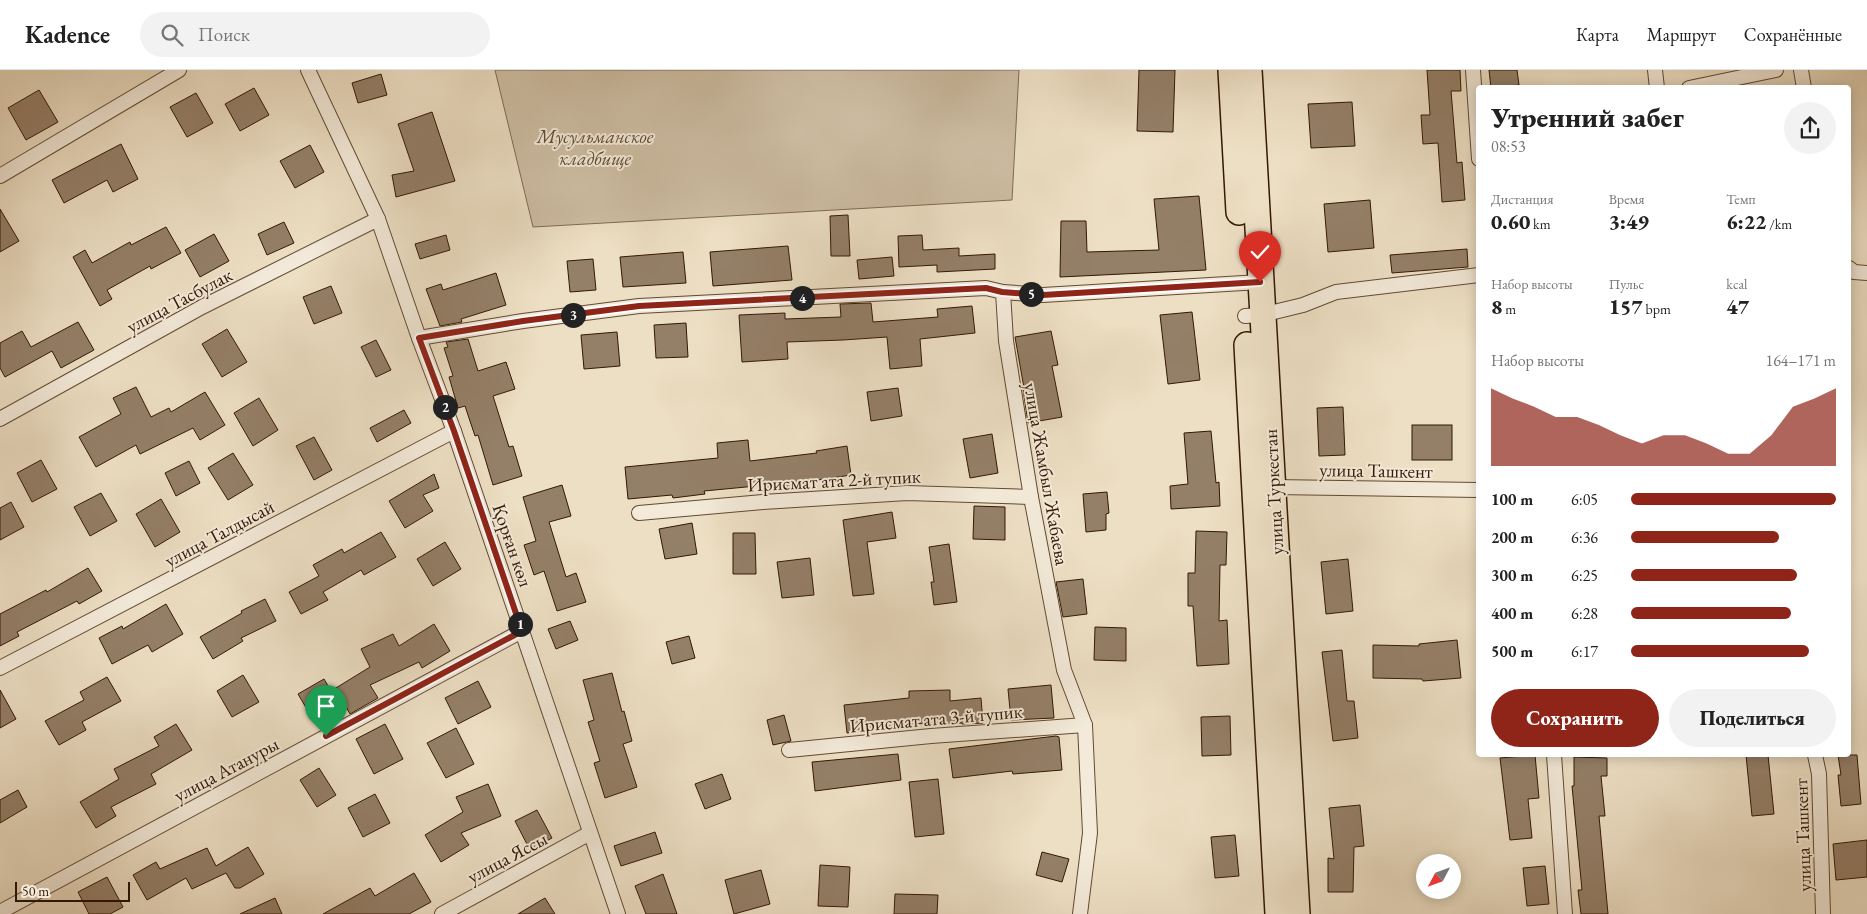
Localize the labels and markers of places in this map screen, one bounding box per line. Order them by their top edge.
pin [1239,231,1281,282]
pin: 5 [1018,282,1044,306]
pin: 4 [790,286,814,310]
pin: 3 [560,302,586,328]
pin: 2 [432,394,458,420]
pin: 1 [508,612,532,636]
pin [305,685,347,736]

